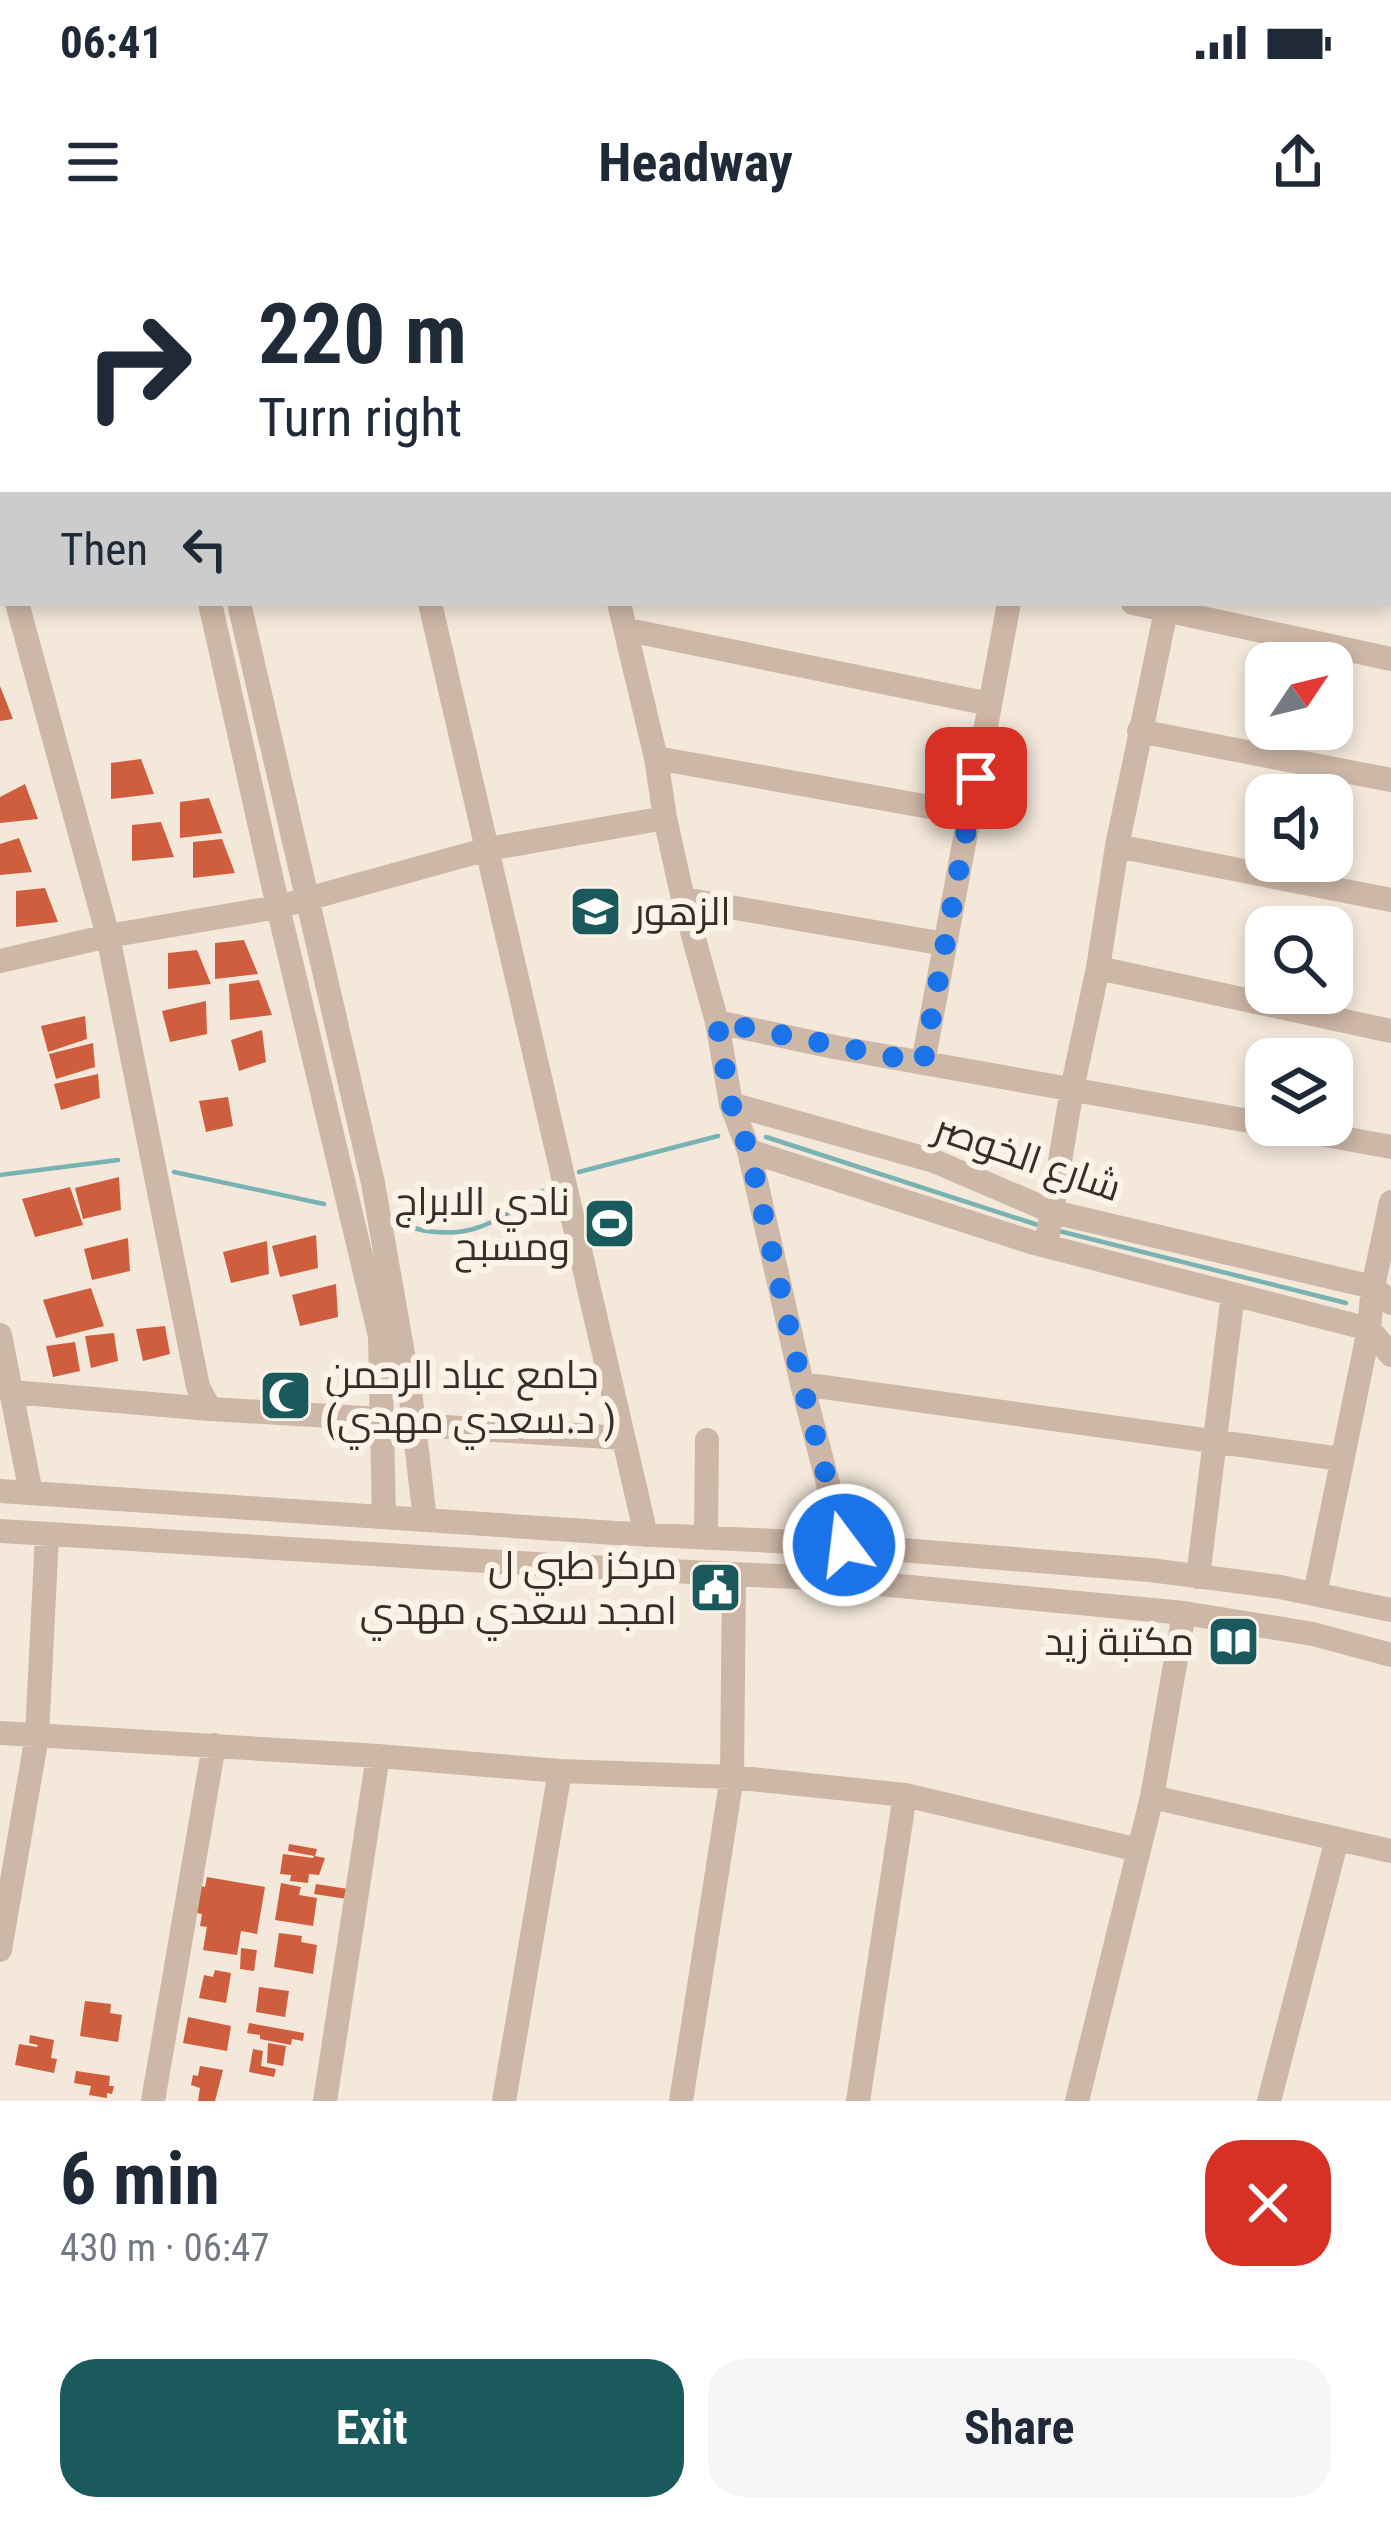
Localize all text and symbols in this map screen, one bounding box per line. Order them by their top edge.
text: 06:41 [60,16,163,69]
icon: menu [60,129,126,195]
icon: share [1265,129,1331,195]
text: Headway [598,131,793,194]
text: 220 m [258,285,467,384]
icon: right [60,288,216,444]
text: Turn right [258,386,462,449]
icon: left [172,516,238,582]
text: Then [60,523,148,576]
north arrow [1245,642,1353,750]
map controls [1245,642,1353,1146]
pin [925,727,1027,829]
icon: arrive [943,745,1009,811]
button: sound [1245,774,1353,882]
school or university icon: الزهور [567,883,623,939]
place label: الزهور [632,889,731,935]
button: search [1245,906,1353,1014]
button: layers [1245,1038,1353,1146]
street label: شارع الخوصر [926,1104,1127,1214]
place label: نادي الابراج ومسبح [395,1179,570,1273]
sports icon: نادي الابراج ومسبح [581,1195,637,1251]
place label: جامع عباد الرحمن (د.سعدي مهدي ) [325,1352,616,1450]
mosque icon: جامع عباد الرحمن (د.سعدي مهدي ) [258,1368,314,1424]
position arrow [781,1482,907,1608]
place label: مركز طبي ل امجد سعدي مهدي [360,1543,677,1641]
public building icon: مركز طبي ل امجد سعدي مهدي [688,1559,744,1615]
library icon: مكتبة زيد [1205,1613,1261,1669]
place label: مكتبة زيد [1044,1619,1194,1665]
text: 6 min [60,2137,220,2222]
button: close [1205,2140,1331,2266]
text: 430 m · 06:47 [60,2225,270,2271]
button: Exit [60,2359,684,2497]
button: Share [708,2359,1331,2497]

